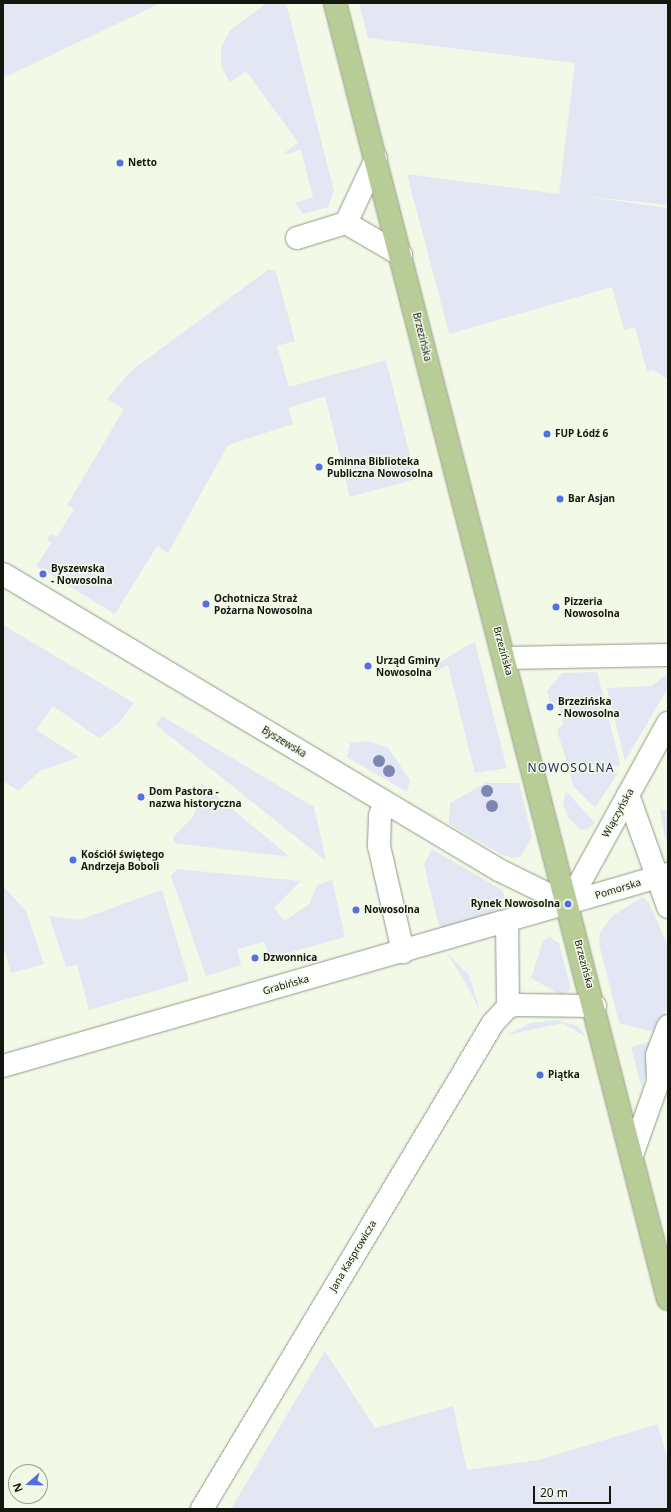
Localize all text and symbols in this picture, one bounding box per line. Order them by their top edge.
place label: Netto [128,157,157,169]
marker: Netto [115,158,125,168]
street label: Brzezińska [410,311,434,363]
place label: FUP Łódź 6 [555,428,608,440]
marker: FUP Łódź 6 [542,429,552,439]
place label: Gminna Biblioteka Publiczna Nowosolna [327,455,433,478]
marker: Gminna Biblioteka Publiczna Nowosolna [314,462,324,472]
place label: Bar Asjan [568,493,615,505]
marker: Bar Asjan [555,494,565,504]
place label: Byszewska - Nowosolna [51,562,113,586]
marker: Byszewska - Nowosolna [38,569,48,579]
place label: Ochotnicza Straż Pożarna Nowosolna [214,592,313,616]
place label: Pizzeria Nowosolna [564,595,620,618]
marker: Ochotnicza Straż Pożarna Nowosolna [201,599,211,609]
marker: Pizzeria Nowosolna [551,602,561,612]
street label: Brzezińska [491,625,515,677]
place label: Urząd Gminy Nowosolna [376,654,440,678]
marker: Urząd Gminy Nowosolna [363,661,373,671]
place label: Brzezińska - Nowosolna [558,695,620,718]
marker: Brzezińska - Nowosolna [545,702,555,712]
street label: Byszewska [259,724,309,760]
district label: NOWOSOLNA [528,761,614,775]
place label: Dom Pastora - nazwa historyczna [149,785,241,808]
street label: Wiączyńska [600,786,636,840]
marker: Dom Pastora - nazwa historyczna [136,792,146,802]
place label: Kościół świętego Andrzeja Boboli [81,848,164,872]
marker: Kościół świętego Andrzeja Boboli [68,855,78,865]
street label: Pomorska [594,876,642,902]
place label: Rynek Nowosolna [471,898,560,910]
marker: Rynek Nowosolna [563,899,573,909]
place label: Nowosolna [364,904,420,916]
marker: Nowosolna [351,905,361,915]
street label: Brzezińska [572,938,596,990]
place label: Dzwonnica [263,952,317,964]
marker: Dzwonnica [250,953,260,963]
street label: Grabińska [262,973,310,997]
place label: Piątka [548,1069,580,1081]
marker: Piątka [535,1070,545,1080]
street label: Jana Kasprowicza [327,1218,379,1294]
north arrow [8,1464,48,1504]
scale bar [535,1478,613,1504]
text: N [9,1481,26,1495]
text: 20 m [540,1484,568,1501]

